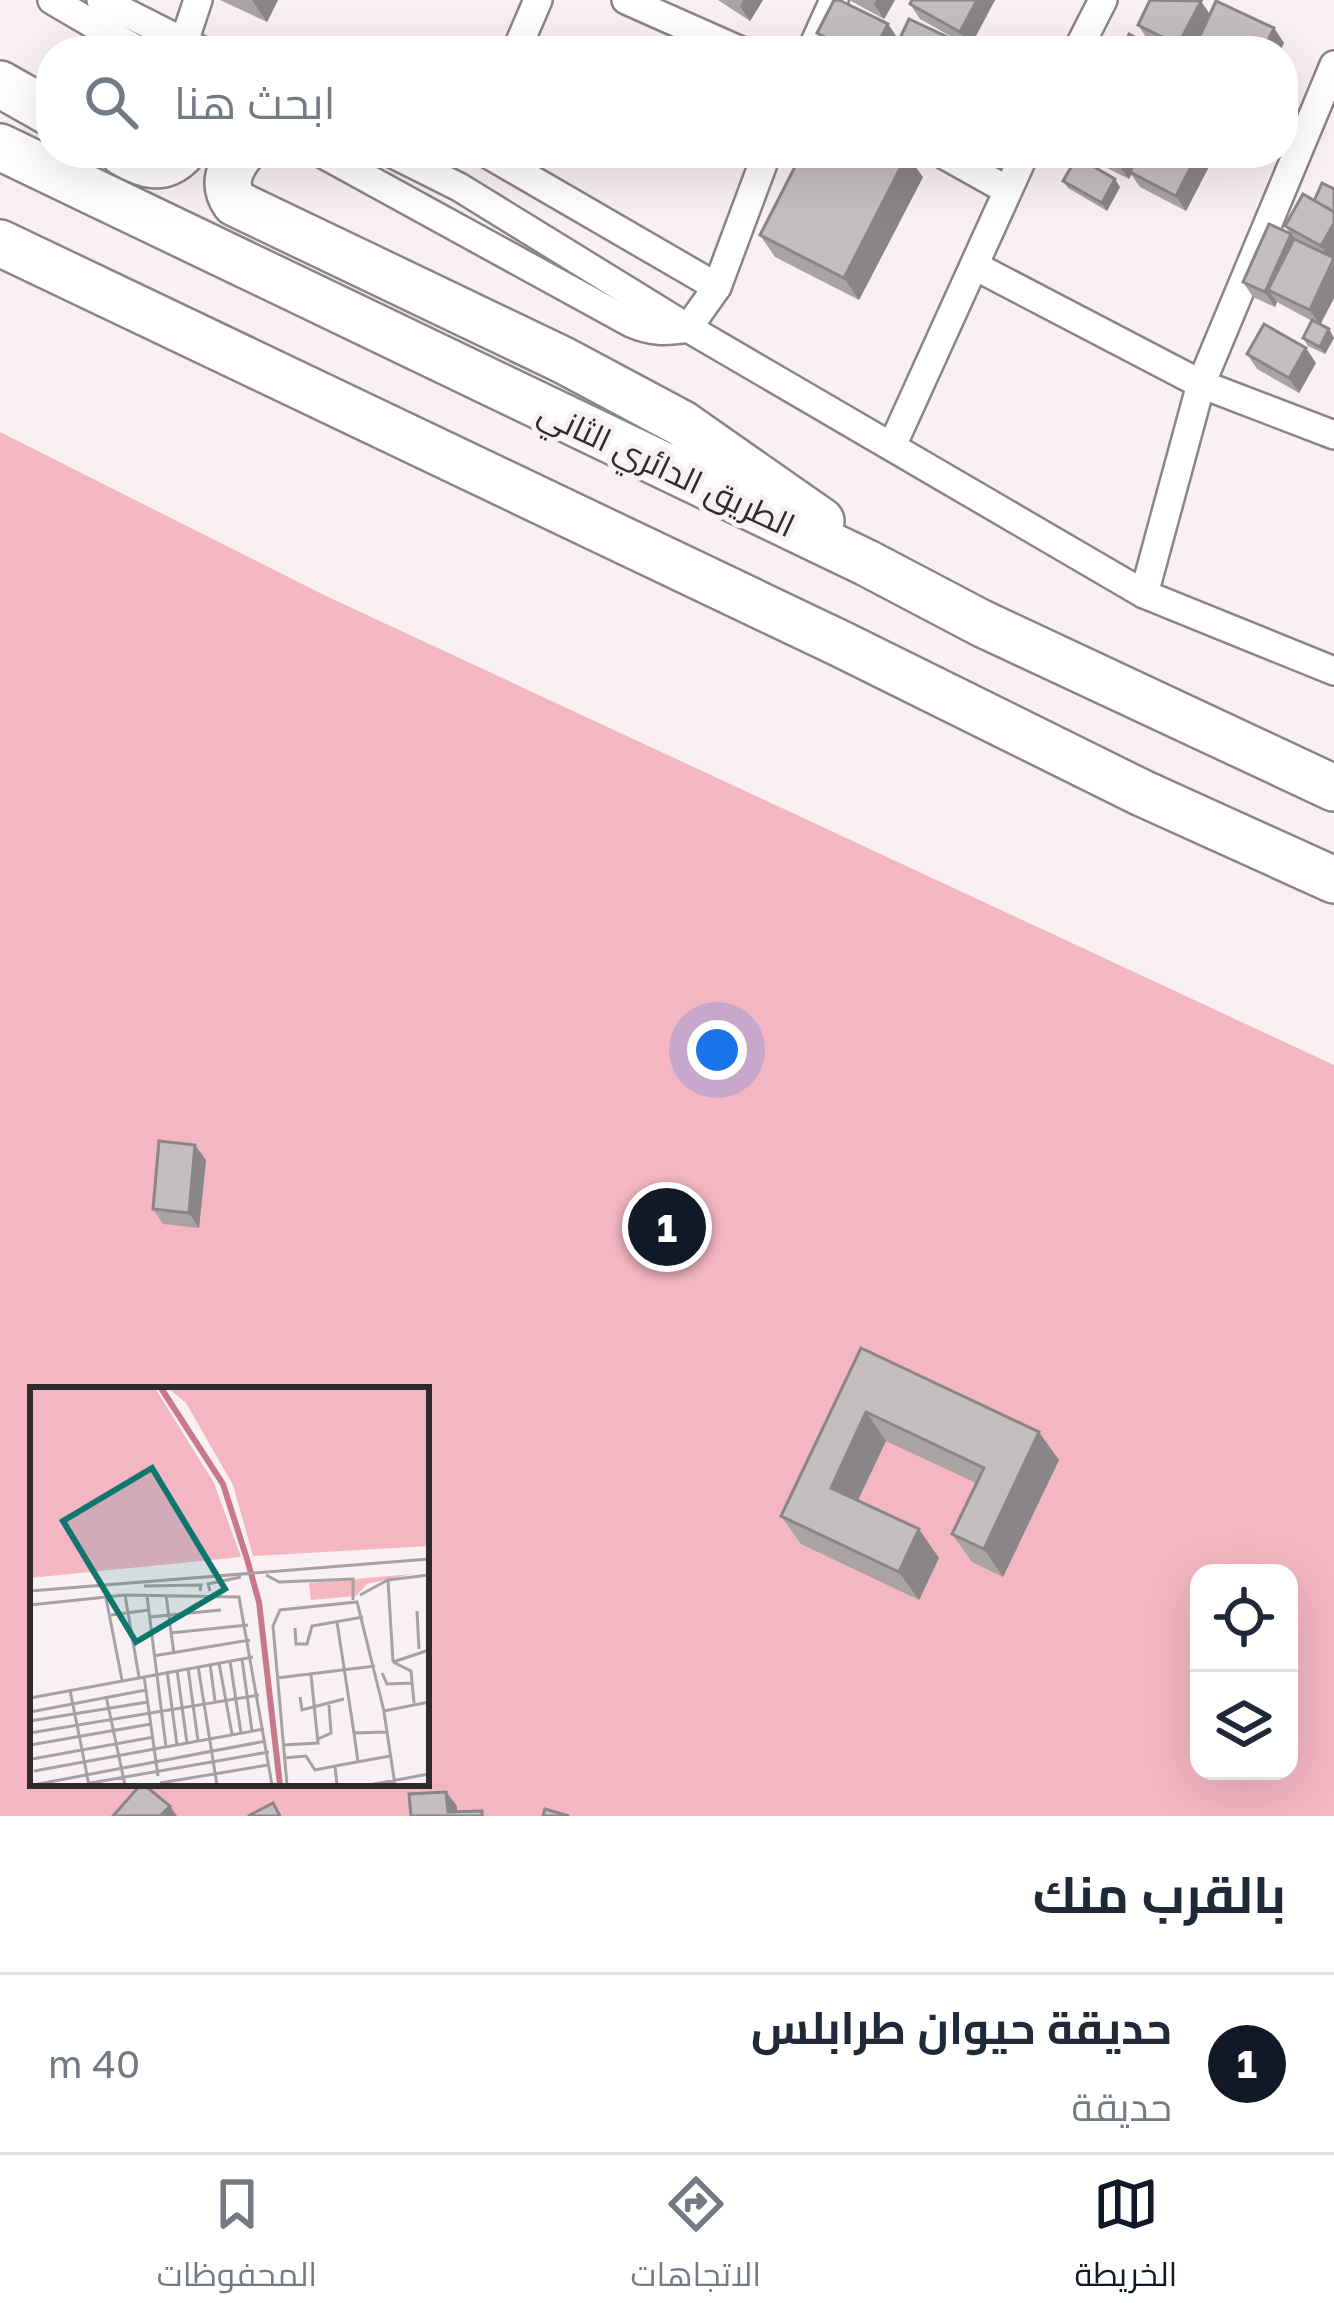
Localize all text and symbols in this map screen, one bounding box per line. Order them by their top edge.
search box [36,36,1298,168]
icon: search [78,69,144,135]
text: ابحث هنا [174,75,336,129]
street label: الطريق الدائري الثاني [530,392,801,551]
your location [687,1020,747,1080]
pin: 1 [628,1182,706,1272]
inset map [30,1387,429,1786]
map controls [1190,1564,1298,1780]
button: locate [1190,1564,1298,1672]
button: layers [1190,1672,1298,1780]
text: بالقرب منك [1033,1863,1286,1924]
text: حديقة حيوان طرابلس [751,2000,1172,2054]
text: 40 m [48,2040,140,2087]
text: 1 [1237,2040,1257,2087]
text: حديقة [1072,2083,1172,2130]
tab: المحفوظات [157,2171,317,2305]
tab: الاتجاهات [631,2171,761,2305]
tab: الخريطة [1074,2171,1177,2305]

